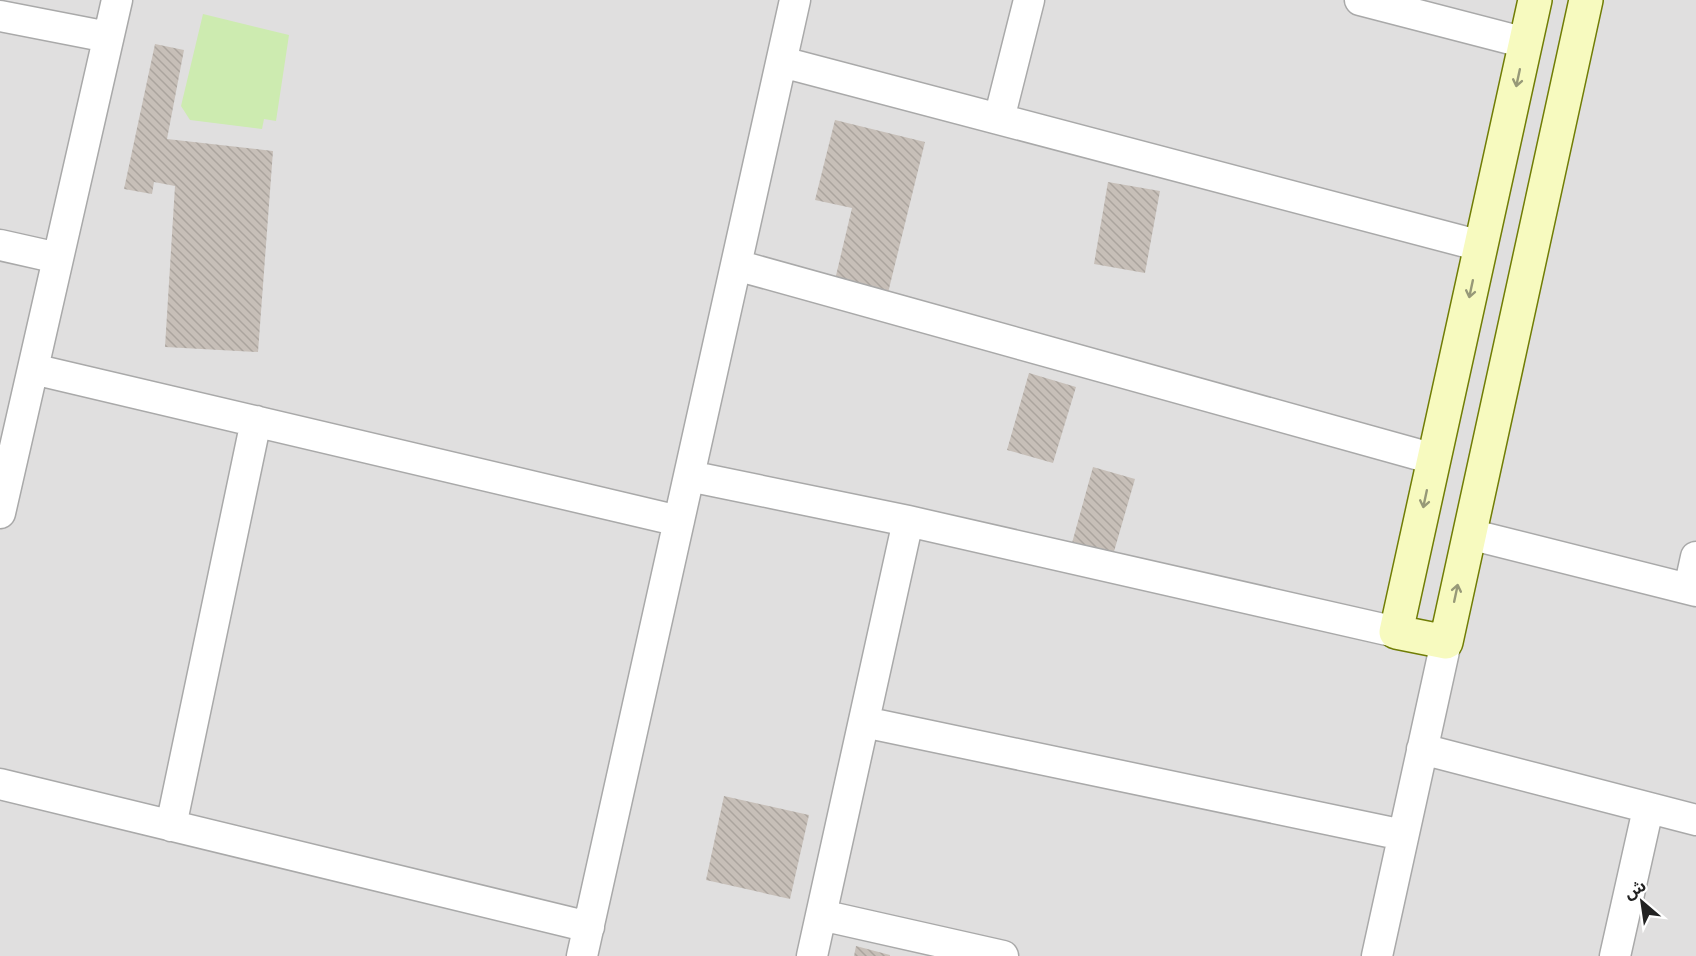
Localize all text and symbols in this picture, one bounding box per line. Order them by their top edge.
one-way arrow [1512,67,1523,87]
one-way arrow [1465,279,1477,298]
one-way arrow [1419,489,1430,509]
one-way arrow [1451,584,1463,603]
north arrow [1612,872,1672,932]
text: ش [1620,875,1649,903]

